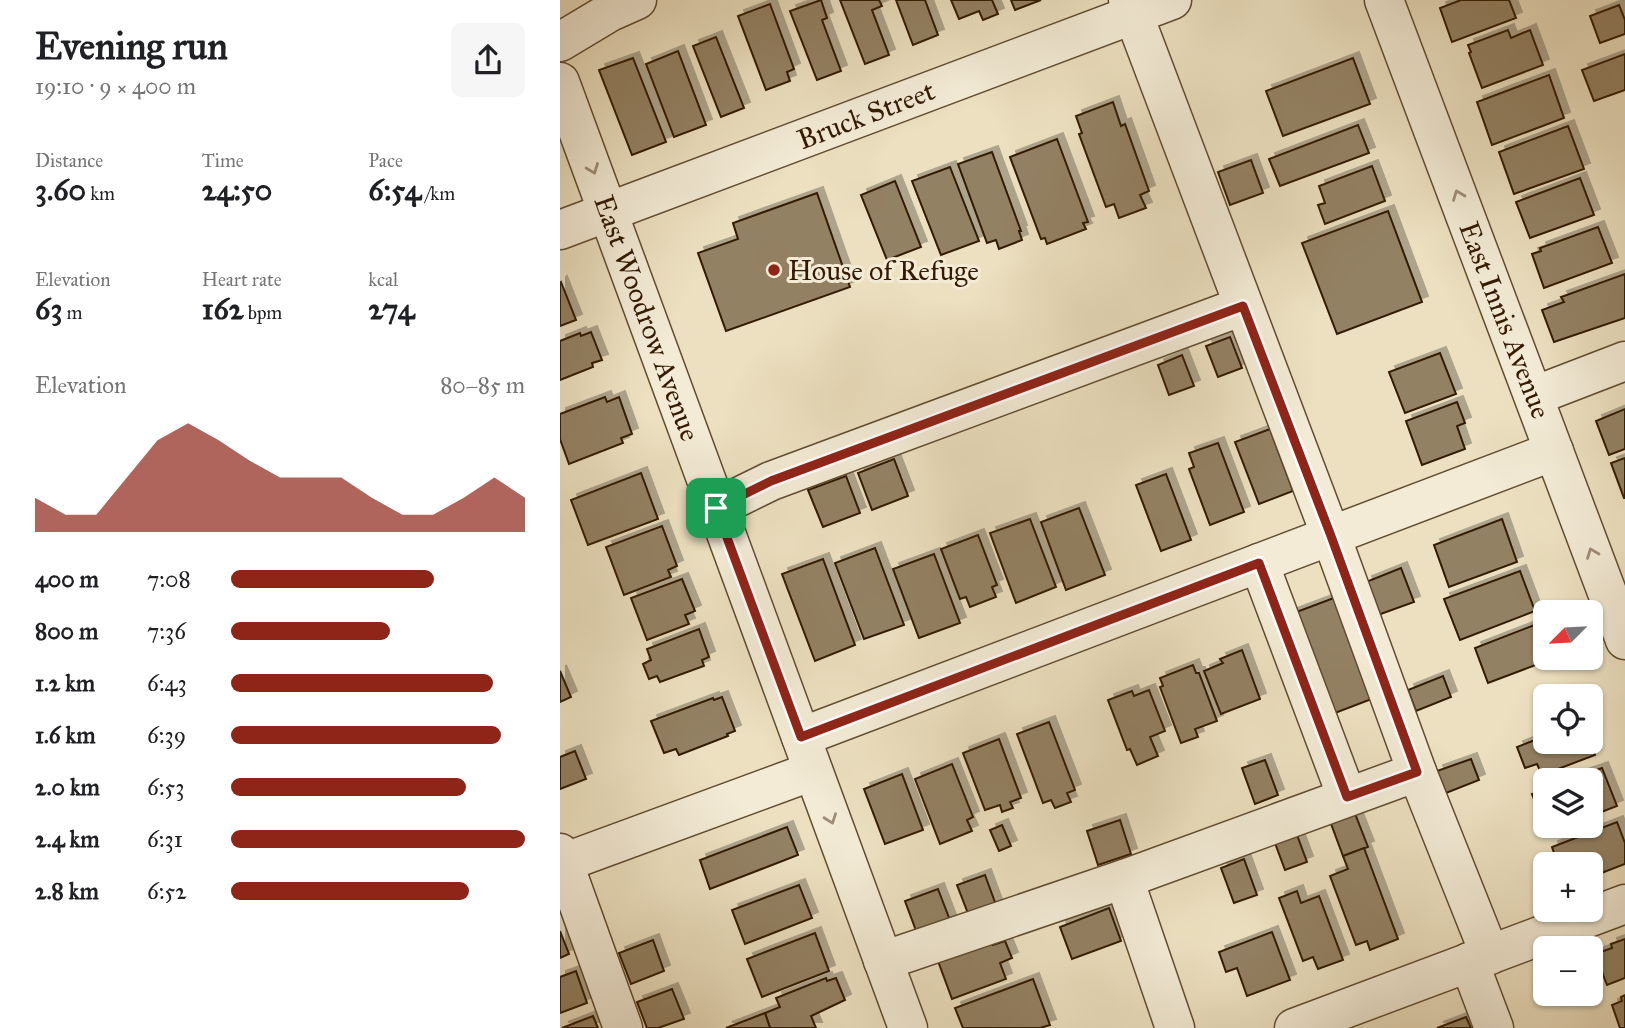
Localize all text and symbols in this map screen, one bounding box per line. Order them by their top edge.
text: Evening run [35,23,228,69]
button: share [451,23,525,97]
text: 19:10 · 9 × 400 m [35,72,196,100]
street label: Bruck Street [792,73,940,157]
text: Distance [35,149,103,172]
text: Time [202,149,244,172]
text: Pace [368,149,403,172]
one-way arrow [584,162,598,174]
text: 3.60 [35,172,86,208]
text: 24:50 [202,172,272,208]
text: 6:54 [368,172,421,208]
text: km [86,182,115,205]
text: /km [421,182,455,205]
one-way arrow [1452,189,1466,201]
street label: East Woodrow Avenue [586,190,708,446]
street label: East Innis Avenue [1451,216,1559,424]
place label: House of Refuge [788,253,979,288]
marker: House of Refuge [766,262,782,278]
text: Elevation [35,268,110,291]
text: Heart rate [202,268,282,291]
text: kcal [368,268,398,291]
text: 63 [35,291,62,327]
text: 162 [202,291,244,327]
text: 274 [368,291,414,327]
text: m [62,301,82,324]
text: bpm [244,301,282,324]
text: Elevation [35,371,126,399]
text: 80–85 m [440,371,525,399]
pin [686,478,746,538]
icon: arrive [697,489,735,527]
one-way arrow [1587,547,1601,559]
text: 400 m [35,565,99,593]
text: 7:08 [147,565,191,593]
north arrow [1533,600,1603,670]
map controls [1533,600,1603,1006]
text: 800 m [35,617,98,645]
text: 7:36 [147,617,186,645]
text: 1.2 km [35,669,95,697]
text: 6:43 [147,669,187,697]
button: locate [1533,684,1603,754]
text: 1.6 km [35,721,96,749]
text: 6:39 [147,721,186,749]
button: layers [1533,768,1603,838]
text: 2.0 km [35,773,100,801]
text: 6:53 [147,773,184,801]
one-way arrow [823,813,837,825]
text: 2.4 km [35,825,100,853]
text: 6:31 [147,825,183,853]
button: + [1533,852,1603,922]
text: 2.8 km [35,877,99,905]
text: 6:52 [147,877,187,905]
button: − [1533,936,1603,1006]

